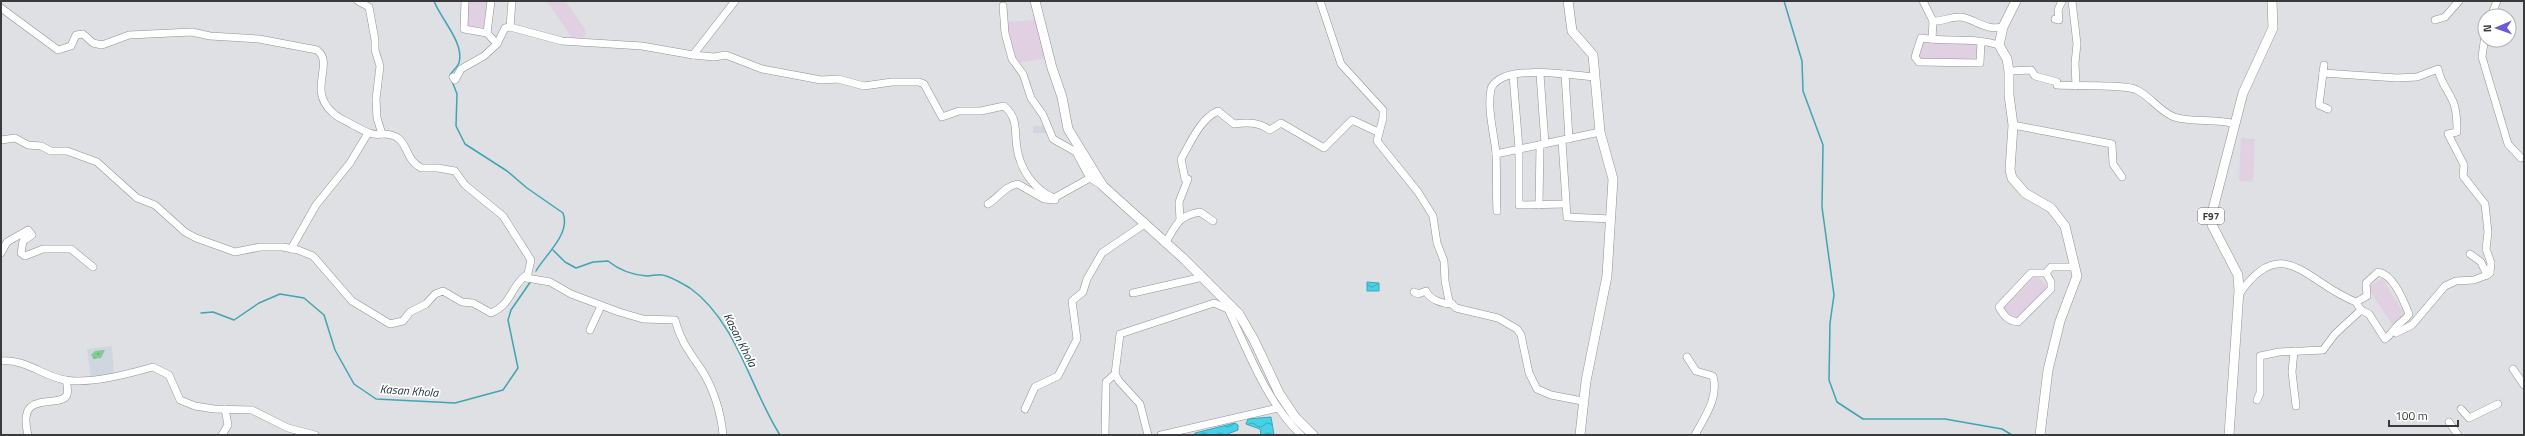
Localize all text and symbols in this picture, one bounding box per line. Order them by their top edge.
north arrow [2477,8,2517,48]
text: N [2479,24,2495,32]
road number: F97 [2198,208,2224,224]
water label: Kasan Khola [719,309,763,371]
water label: Kasan Khola [379,379,440,402]
scale bar [2389,402,2458,428]
text: 100 m [2395,406,2428,425]

